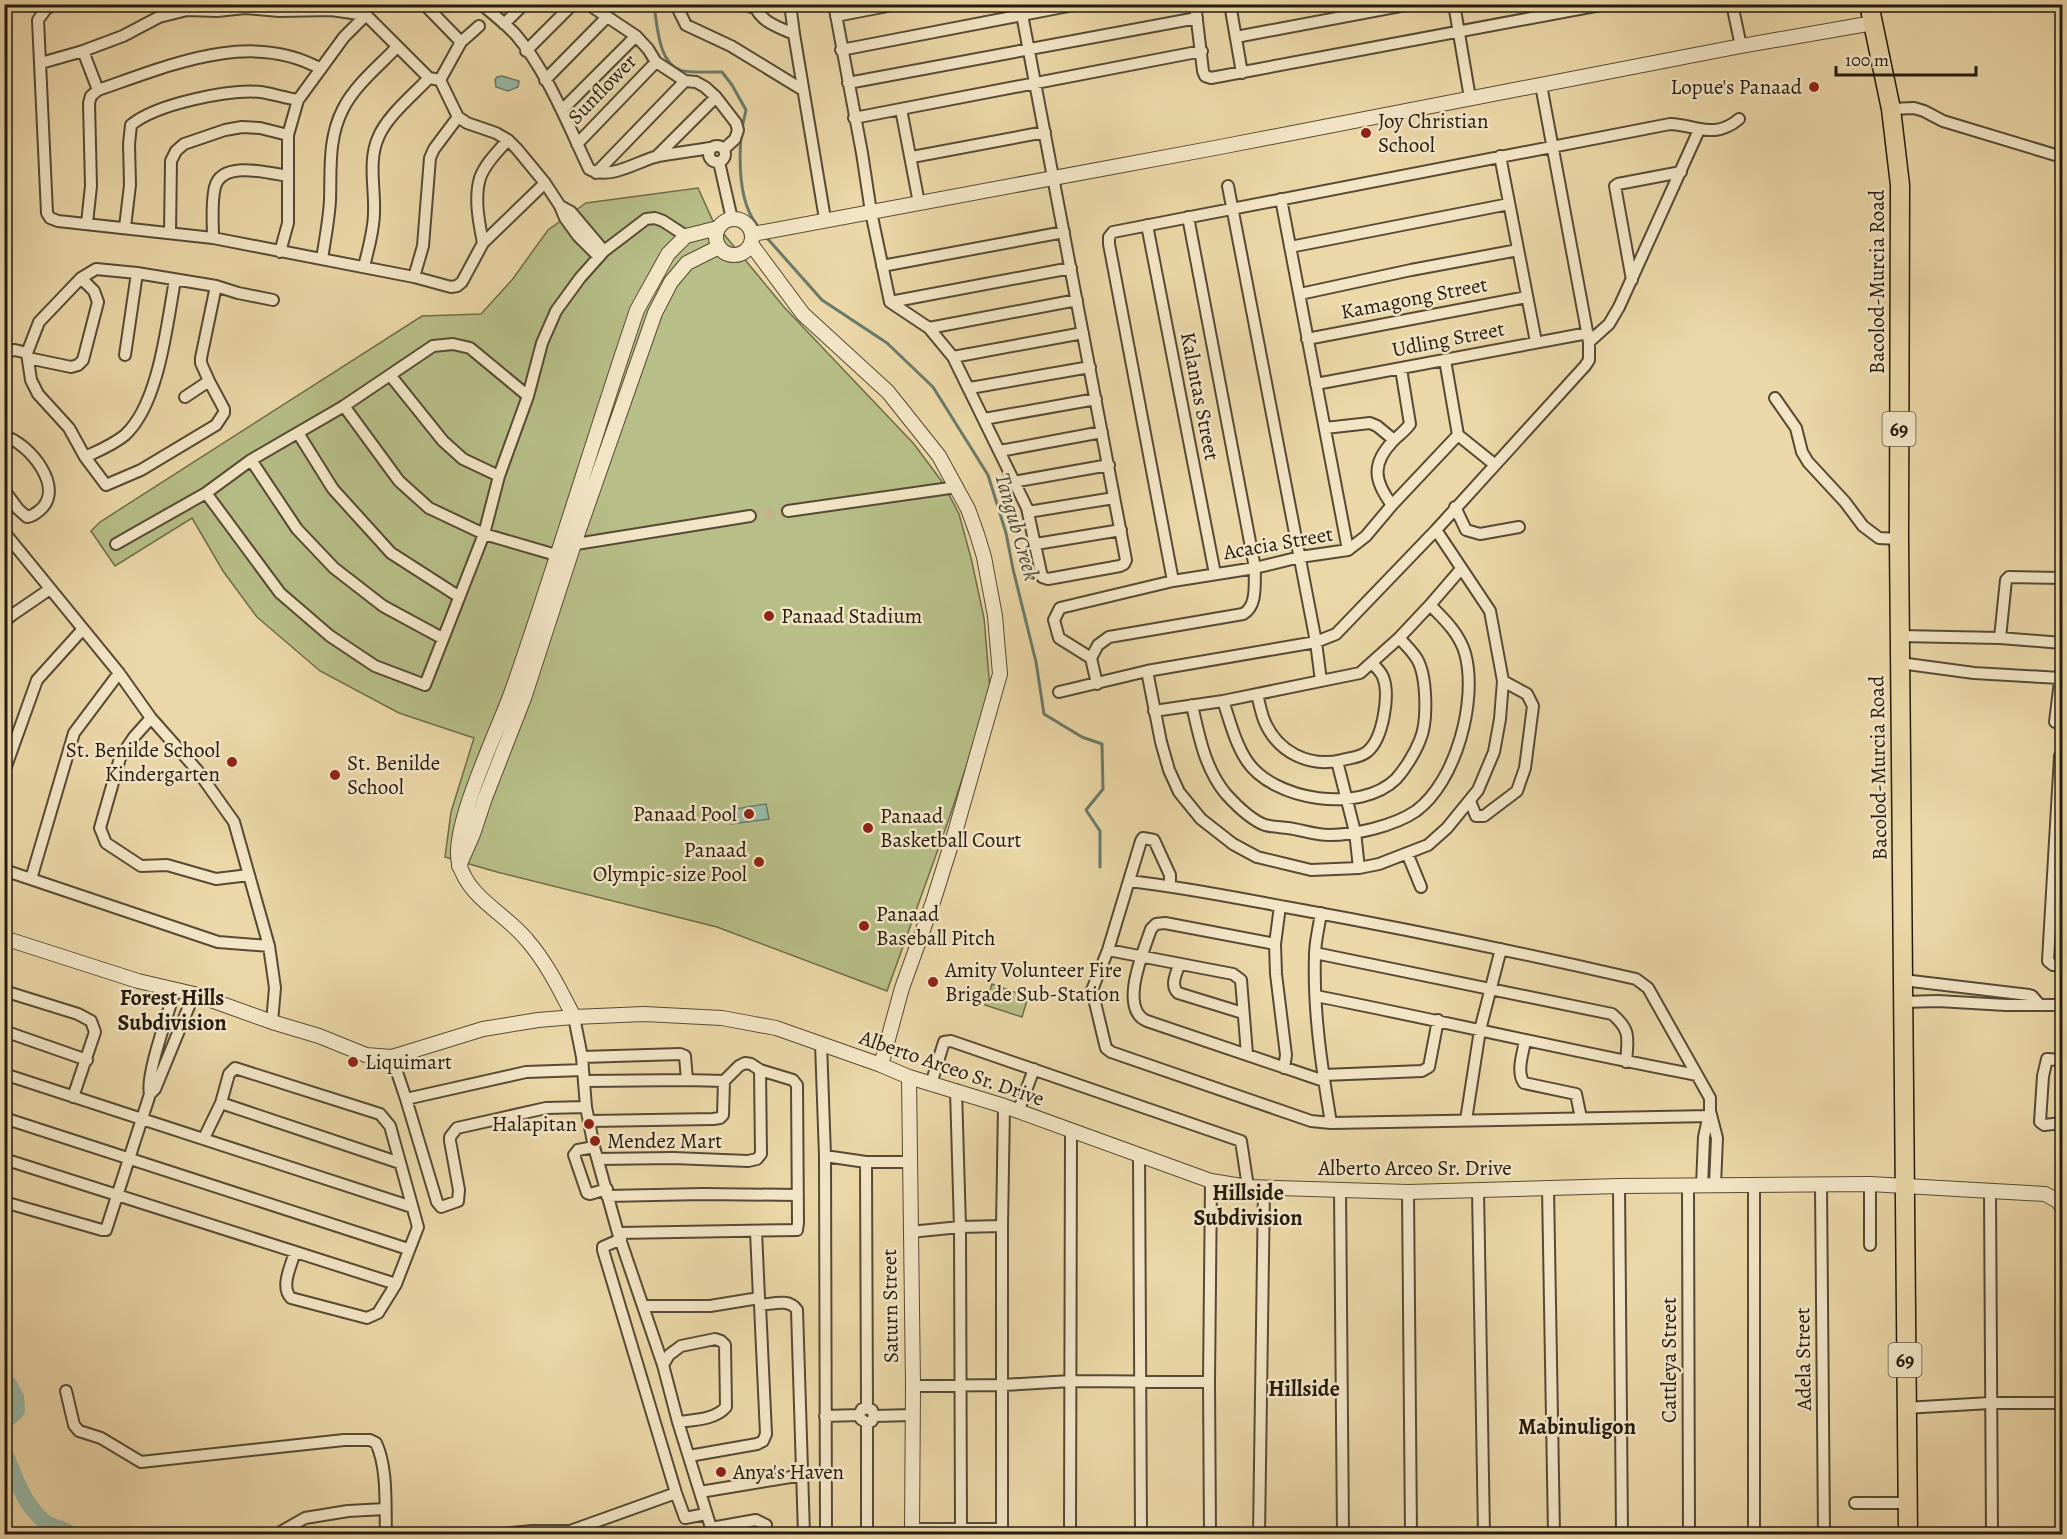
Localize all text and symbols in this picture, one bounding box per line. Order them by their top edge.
scale bar [1836,39,1976,77]
street label: Sunflower [561,48,643,130]
text: 100 m [1845,48,1889,72]
place label: Lopue's Panaad [1670,73,1803,101]
marker: Lopue's Panaad [1807,80,1821,94]
place label: Joy Christian School [1378,107,1489,159]
marker: Joy Christian School [1359,126,1373,140]
street label: Bacolod-Murcia Road [1863,189,1891,374]
street label: Kamagong Street [1338,270,1490,326]
street label: Udling Street [1389,314,1507,364]
street label: Kalantas Street [1174,329,1226,463]
road number: 69 [1882,412,1916,446]
water label: Tangub Creek [987,469,1047,585]
street label: Acacia Street [1220,520,1335,567]
place label: Panaad Stadium [781,602,922,630]
marker: Panaad Stadium [762,609,776,623]
street label: Bacolod-Murcia Road [1862,675,1894,861]
place label: St. Benilde School Kindergarten [66,736,220,788]
place label: St. Benilde School [347,749,440,801]
marker: St. Benilde School Kindergarten [225,755,239,769]
marker: St. Benilde School [328,768,342,782]
place label: Panaad Pool [633,800,737,828]
place label: Panaad Basketball Court [880,802,1022,854]
marker: Panaad Pool [742,807,756,821]
marker: Panaad Basketball Court [861,821,875,835]
place label: Panaad Olympic-size Pool [593,836,748,888]
marker: Panaad Olympic-size Pool [752,855,766,869]
place label: Panaad Baseball Pitch [876,900,995,952]
marker: Panaad Baseball Pitch [857,919,871,933]
place label: Amity Volunteer Fire Brigade Sub-Station [944,956,1122,1008]
marker: Amity Volunteer Fire Brigade Sub-Station [926,975,940,989]
district label: Forest Hills Subdivision [117,983,227,1038]
street label: Alberto Arceo Sr. Drive [855,1023,1048,1113]
place label: Liquimart [365,1048,452,1076]
marker: Liquimart [346,1055,360,1069]
place label: Halapitan [492,1110,577,1138]
marker: Halapitan [582,1117,596,1131]
place label: Mendez Mart [607,1127,722,1155]
marker: Mendez Mart [588,1134,602,1148]
street label: Alberto Arceo Sr. Drive [1317,1154,1512,1182]
district label: Hillside Subdivision [1193,1178,1303,1233]
street label: Saturn Street [875,1249,905,1363]
street label: Cattleya Street [1655,1297,1683,1423]
street label: Adela Street [1788,1307,1818,1412]
road number: 69 [1888,1343,1922,1377]
district label: Hillside [1268,1374,1340,1404]
district label: Mabinuligon [1518,1412,1636,1442]
place label: Anya's Haven [732,1458,844,1486]
marker: Anya's Haven [714,1465,728,1479]

